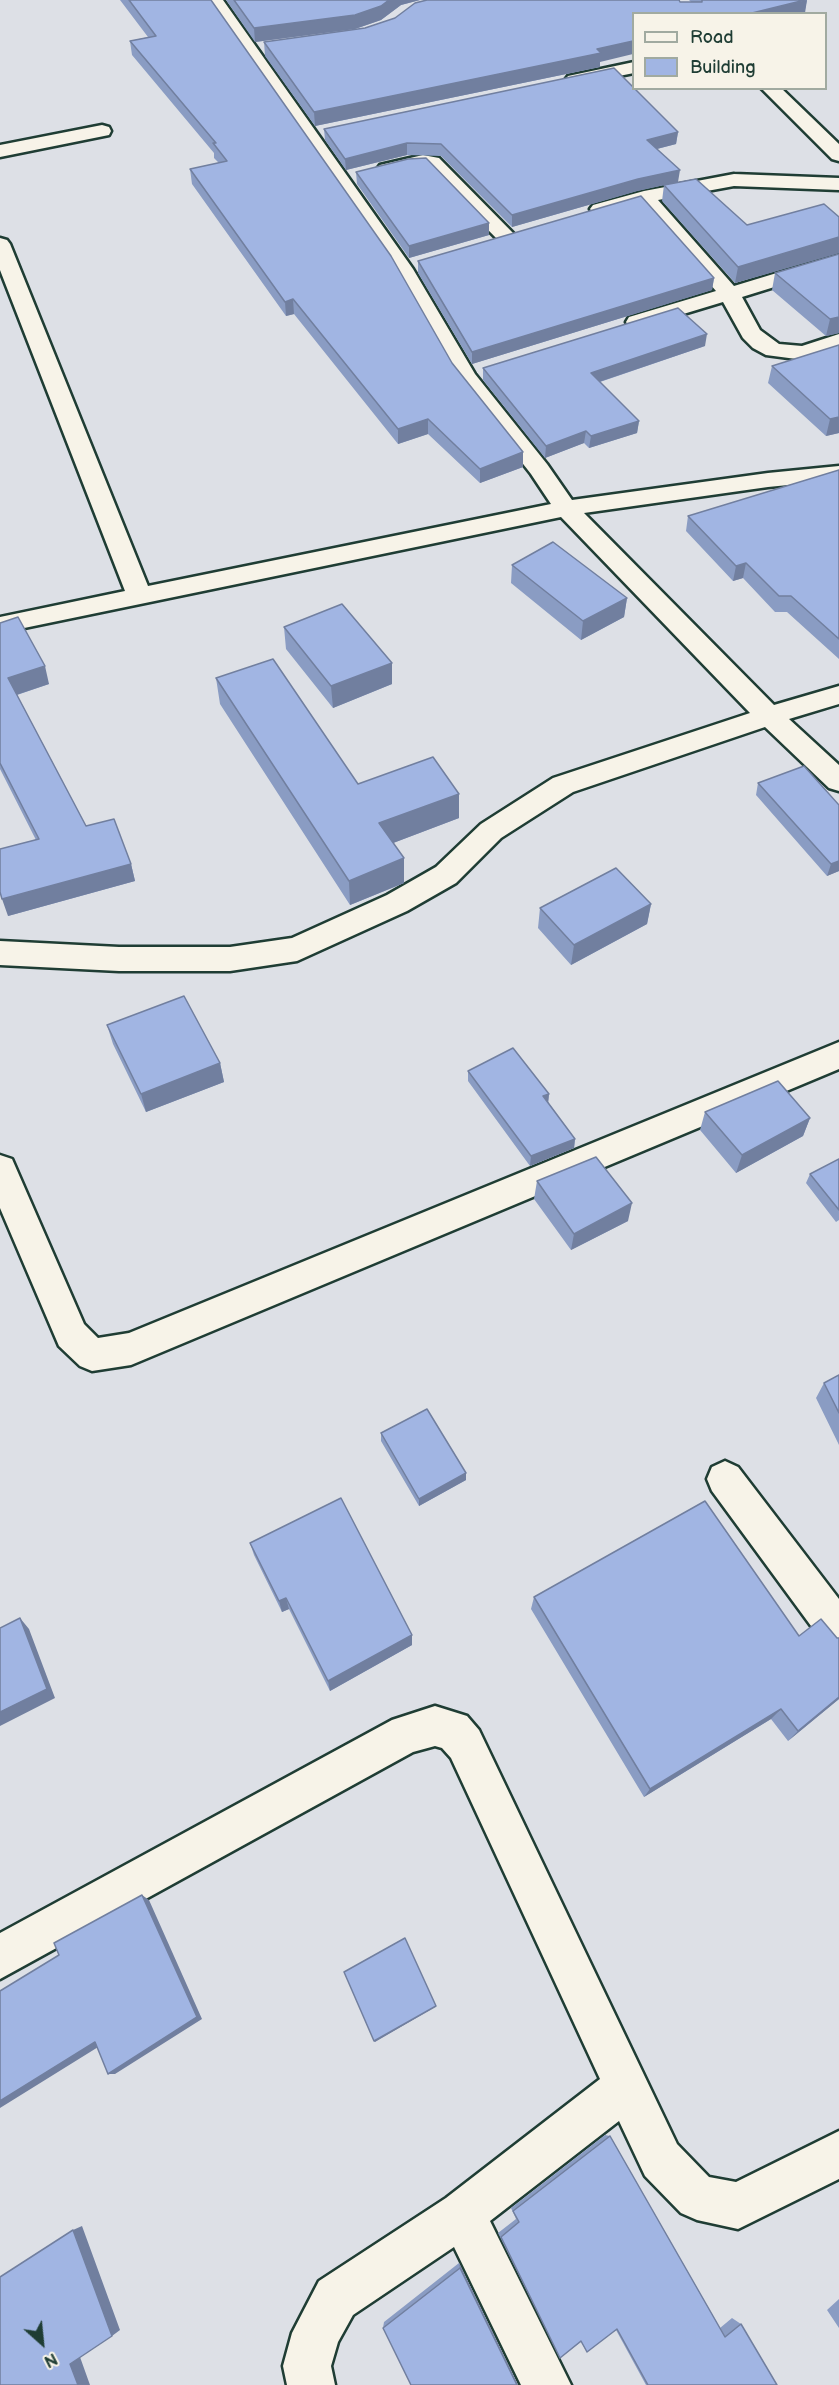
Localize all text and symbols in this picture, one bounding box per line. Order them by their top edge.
legend [632,12,827,90]
text: Road [690,27,734,48]
text: Building [690,57,756,78]
north arrow [12,2313,72,2373]
text: N [41,2348,60,2371]

